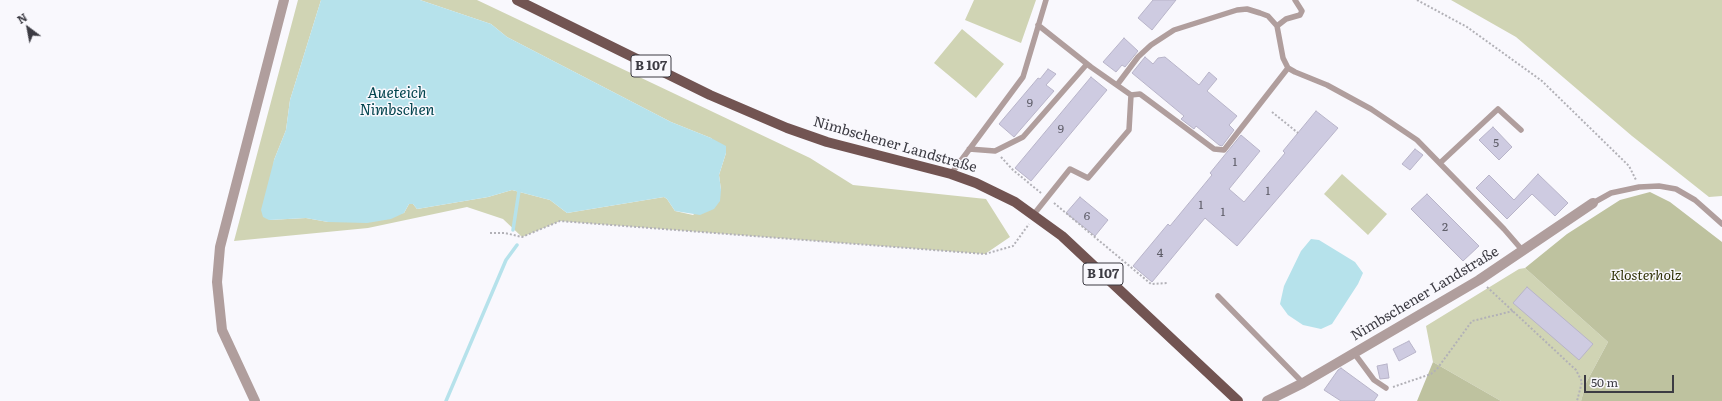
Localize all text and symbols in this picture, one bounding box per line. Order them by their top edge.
north arrow [8,8,48,48]
text: N [13,9,30,27]
road number: B 107 [631,55,671,77]
water label: Aueteich Nimbschen [360,85,434,120]
house number: 9 [1027,96,1033,110]
street label: Nimbschener Landstraße [811,114,979,176]
house number: 9 [1058,122,1064,136]
house number: 5 [1493,136,1499,150]
house number: 1 [1233,155,1237,169]
house number: 1 [1266,184,1270,198]
house number: 1 [1199,198,1203,212]
house number: 1 [1221,205,1225,219]
house number: 6 [1084,209,1090,223]
house number: 2 [1442,220,1448,234]
street label: Nimbschener Landstraße [1348,243,1502,345]
house number: 4 [1157,246,1163,260]
road number: B 107 [1083,263,1123,285]
park label: Klosterholz [1611,268,1681,284]
scale bar [1586,367,1676,393]
text: 50 m [1591,373,1618,391]

